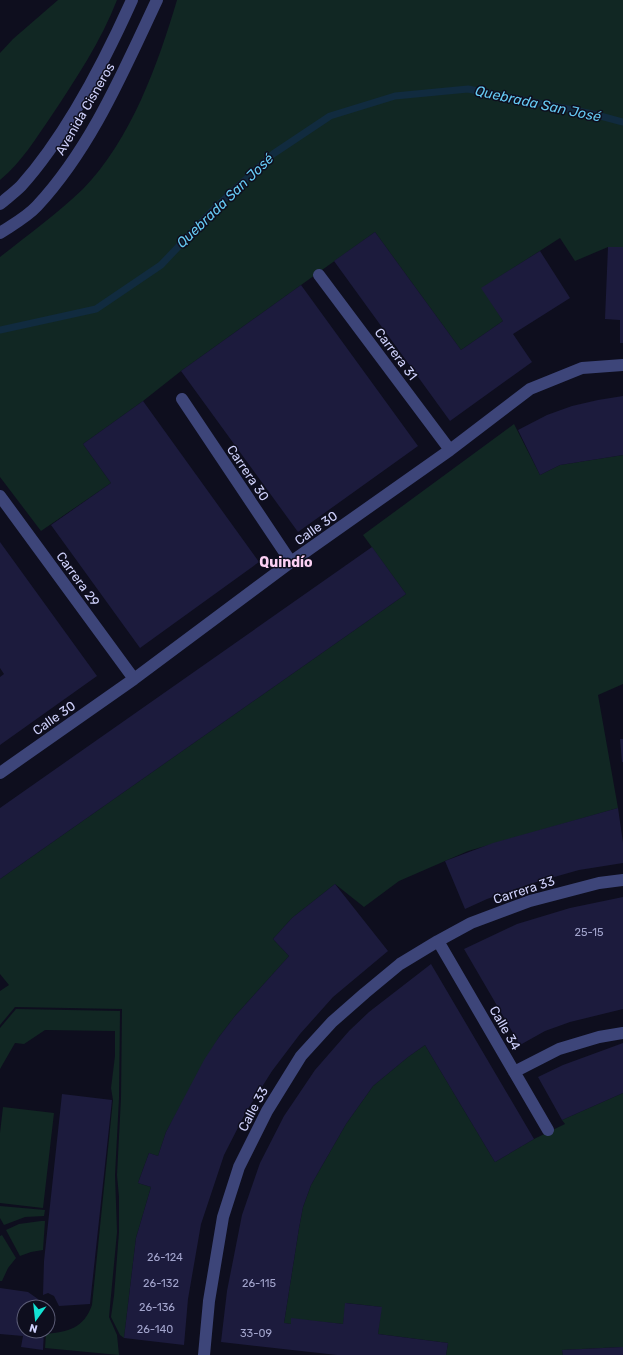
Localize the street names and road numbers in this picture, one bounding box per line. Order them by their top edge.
street label: Avenida Cisneros [52,60,118,158]
street label: Carrera 31 [372,325,420,383]
street label: Carrera 30 [224,442,272,504]
street label: Calle 30 [292,508,340,548]
street label: Carrera 29 [53,549,103,609]
street label: Calle 30 [30,698,78,738]
street label: Carrera 33 [491,873,557,907]
street label: Calle 34 [486,1003,524,1053]
street label: Calle 33 [235,1084,271,1134]

